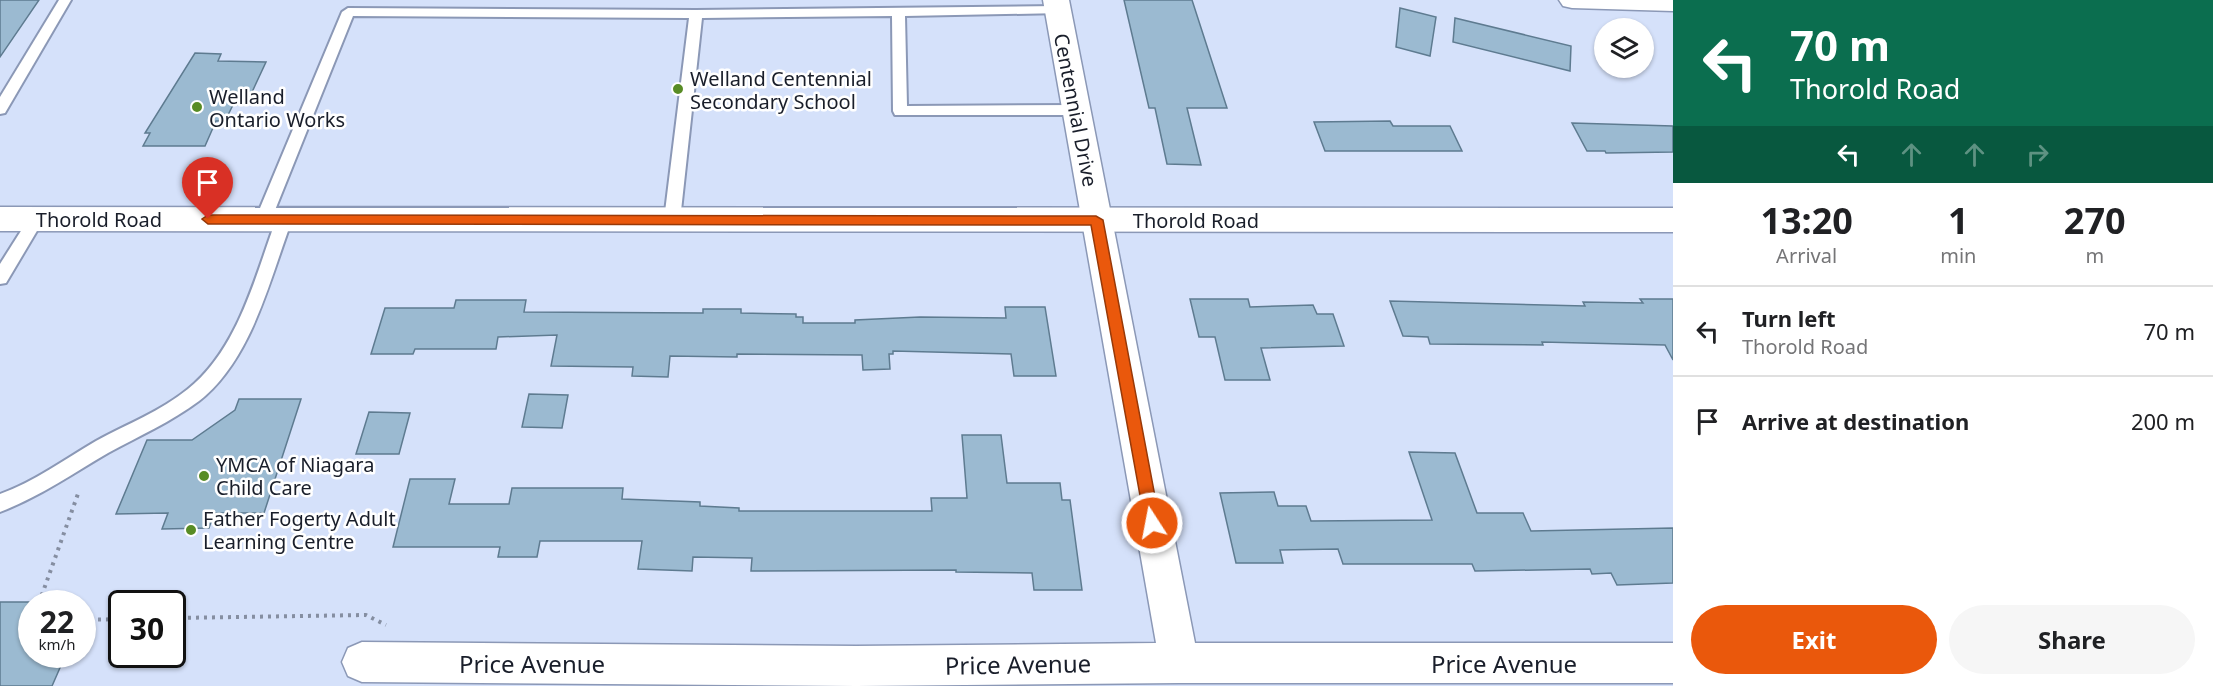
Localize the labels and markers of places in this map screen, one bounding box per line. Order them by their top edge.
place label: Welland Centennial Secondary School [690,65,872,115]
marker: Welland Centennial Secondary School [671,82,685,96]
place label: Welland Ontario Works [209,83,345,133]
marker: Welland Ontario Works [190,100,204,114]
pin [182,157,233,219]
place label: YMCA of Niagara Child Care [216,451,374,501]
marker: YMCA of Niagara Child Care [197,469,211,483]
place label: Father Fogerty Adult Learning Centre [203,505,396,555]
marker: Father Fogerty Adult Learning Centre [184,523,198,537]

